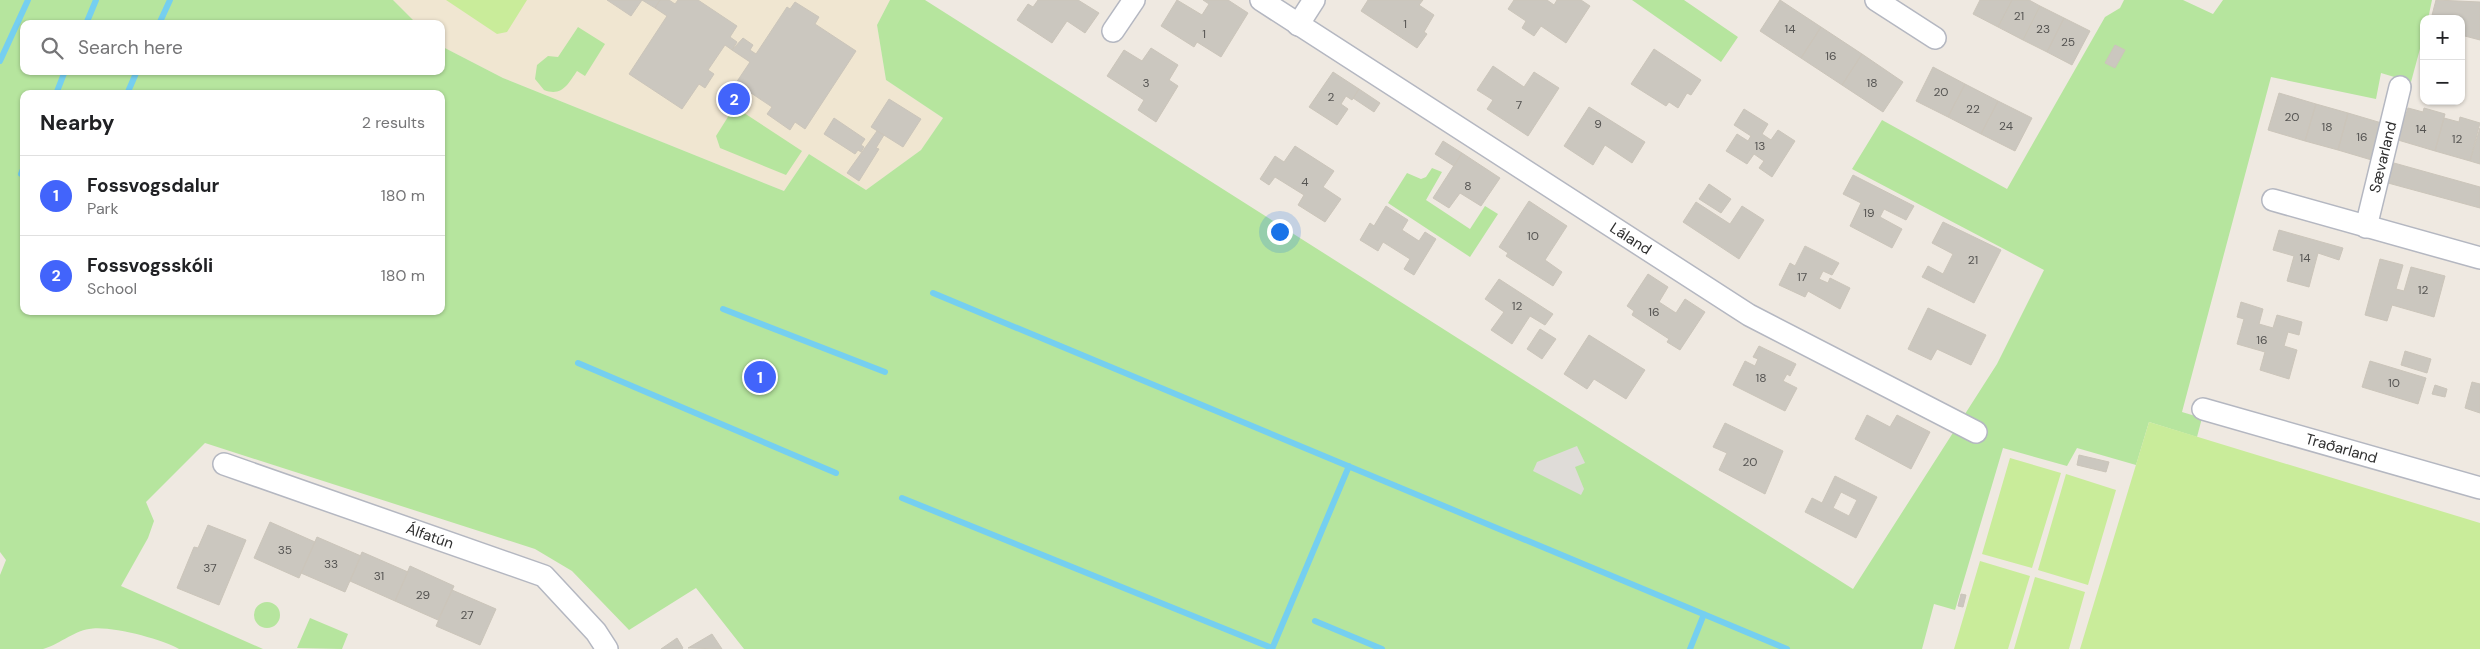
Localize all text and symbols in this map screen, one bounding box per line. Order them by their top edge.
house number: 21 [2014,8,2024,24]
map controls [2420,15,2465,105]
button: + [2420,15,2465,60]
house number: 1 [1403,16,1407,32]
search box [20,20,445,75]
house number: 14 [1784,21,1796,37]
house number: 23 [2036,21,2050,37]
house number: 1 [1202,26,1206,42]
icon: search [38,34,66,62]
house number: 25 [2061,34,2075,50]
text: Search here [78,35,183,60]
house number: 16 [1825,48,1837,64]
button: − [2420,60,2465,105]
house number: 3 [1142,75,1150,91]
house number: 18 [1866,75,1878,91]
pin: 2 [718,80,750,118]
house number: 20 [1933,84,1949,100]
house number: 2 [1328,89,1335,105]
house number: 7 [1516,97,1522,113]
house number: 22 [1966,101,1980,117]
text: Nearby [40,109,114,137]
house number: 20 [2284,109,2300,125]
text: 2 results [362,112,425,133]
house number: 9 [1594,116,1602,132]
house number: 24 [1999,118,2013,134]
house number: 18 [2321,119,2333,135]
street label: Sævarland [2365,119,2401,195]
house number: 14 [2415,121,2427,137]
house number: 16 [2356,129,2368,145]
house number: 12 [2452,131,2462,147]
house number: 13 [1755,138,1765,154]
text: Fossvogsdalur [87,173,219,198]
house number: 4 [1301,174,1309,190]
house number: 8 [1464,178,1472,194]
text: 1 [53,185,59,206]
text: 180 m [381,185,425,206]
text: Park [87,198,119,219]
house number: 19 [1863,205,1875,221]
street label: Láland [1606,218,1655,259]
your location [1267,219,1293,245]
house number: 10 [1527,228,1539,244]
house number: 14 [2299,250,2311,266]
house number: 21 [1968,252,1978,268]
text: Fossvogsskóli [87,253,213,278]
text: 2 [51,265,61,286]
text: 180 m [381,265,425,286]
house number: 17 [1797,269,1807,285]
text: School [87,278,137,299]
house number: 12 [2418,282,2428,298]
house number: 12 [1512,298,1522,314]
house number: 16 [1648,304,1660,320]
house number: 16 [2256,332,2268,348]
pin: 1 [744,358,776,396]
house number: 18 [1755,370,1767,386]
house number: 10 [2388,375,2400,391]
street label: Traðarland [2303,429,2380,468]
house number: 20 [1742,454,1758,470]
street label: Álfatún [403,518,456,554]
house number: 35 [278,542,292,558]
house number: 33 [324,556,338,572]
house number: 37 [203,560,217,576]
house number: 31 [374,568,384,584]
house number: 29 [416,587,430,603]
house number: 27 [460,607,474,623]

